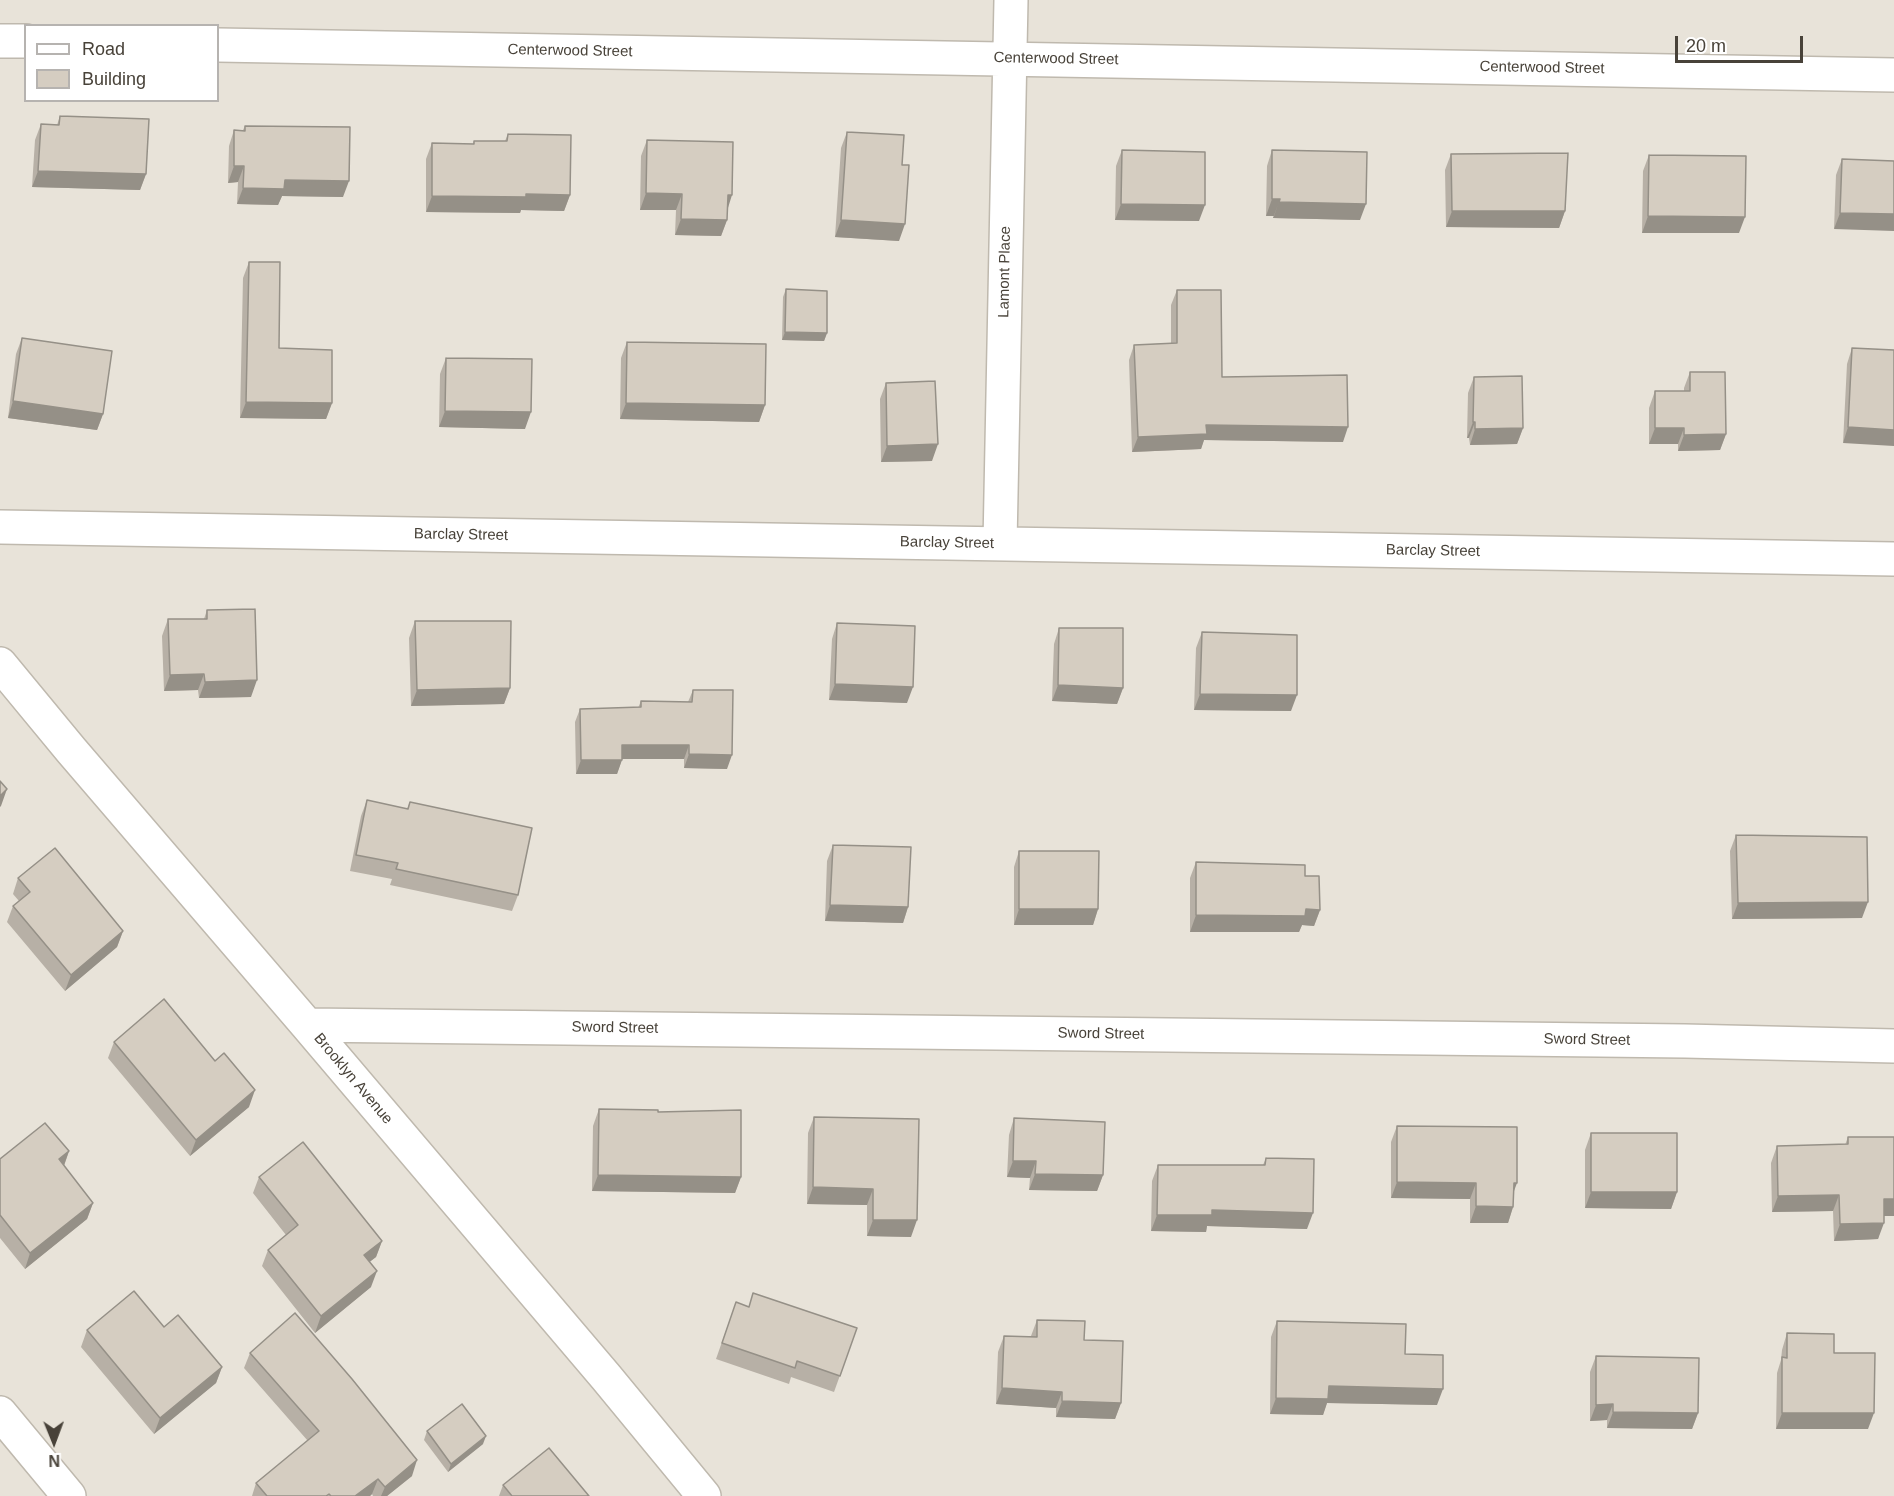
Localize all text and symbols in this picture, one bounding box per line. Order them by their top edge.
legend [24,24,219,102]
scale bar [1678,24,1806,62]
text: 20 m [1686,36,1726,56]
text: Road [82,39,125,59]
street label: Centerwood Street [507,41,633,61]
street label: Centerwood Street [993,49,1119,69]
street label: Centerwood Street [1479,58,1605,78]
text: Building [82,69,146,89]
street label: Lamont Place [995,226,1015,318]
street label: Barclay Street [414,525,508,545]
street label: Barclay Street [900,533,994,553]
street label: Barclay Street [1386,541,1480,561]
street label: Sword Street [571,1018,659,1038]
street label: Sword Street [1057,1024,1145,1044]
street label: Brooklyn Avenue [310,1030,396,1128]
street label: Sword Street [1543,1030,1631,1050]
north arrow [24,1412,84,1472]
text: N [48,1452,60,1469]

